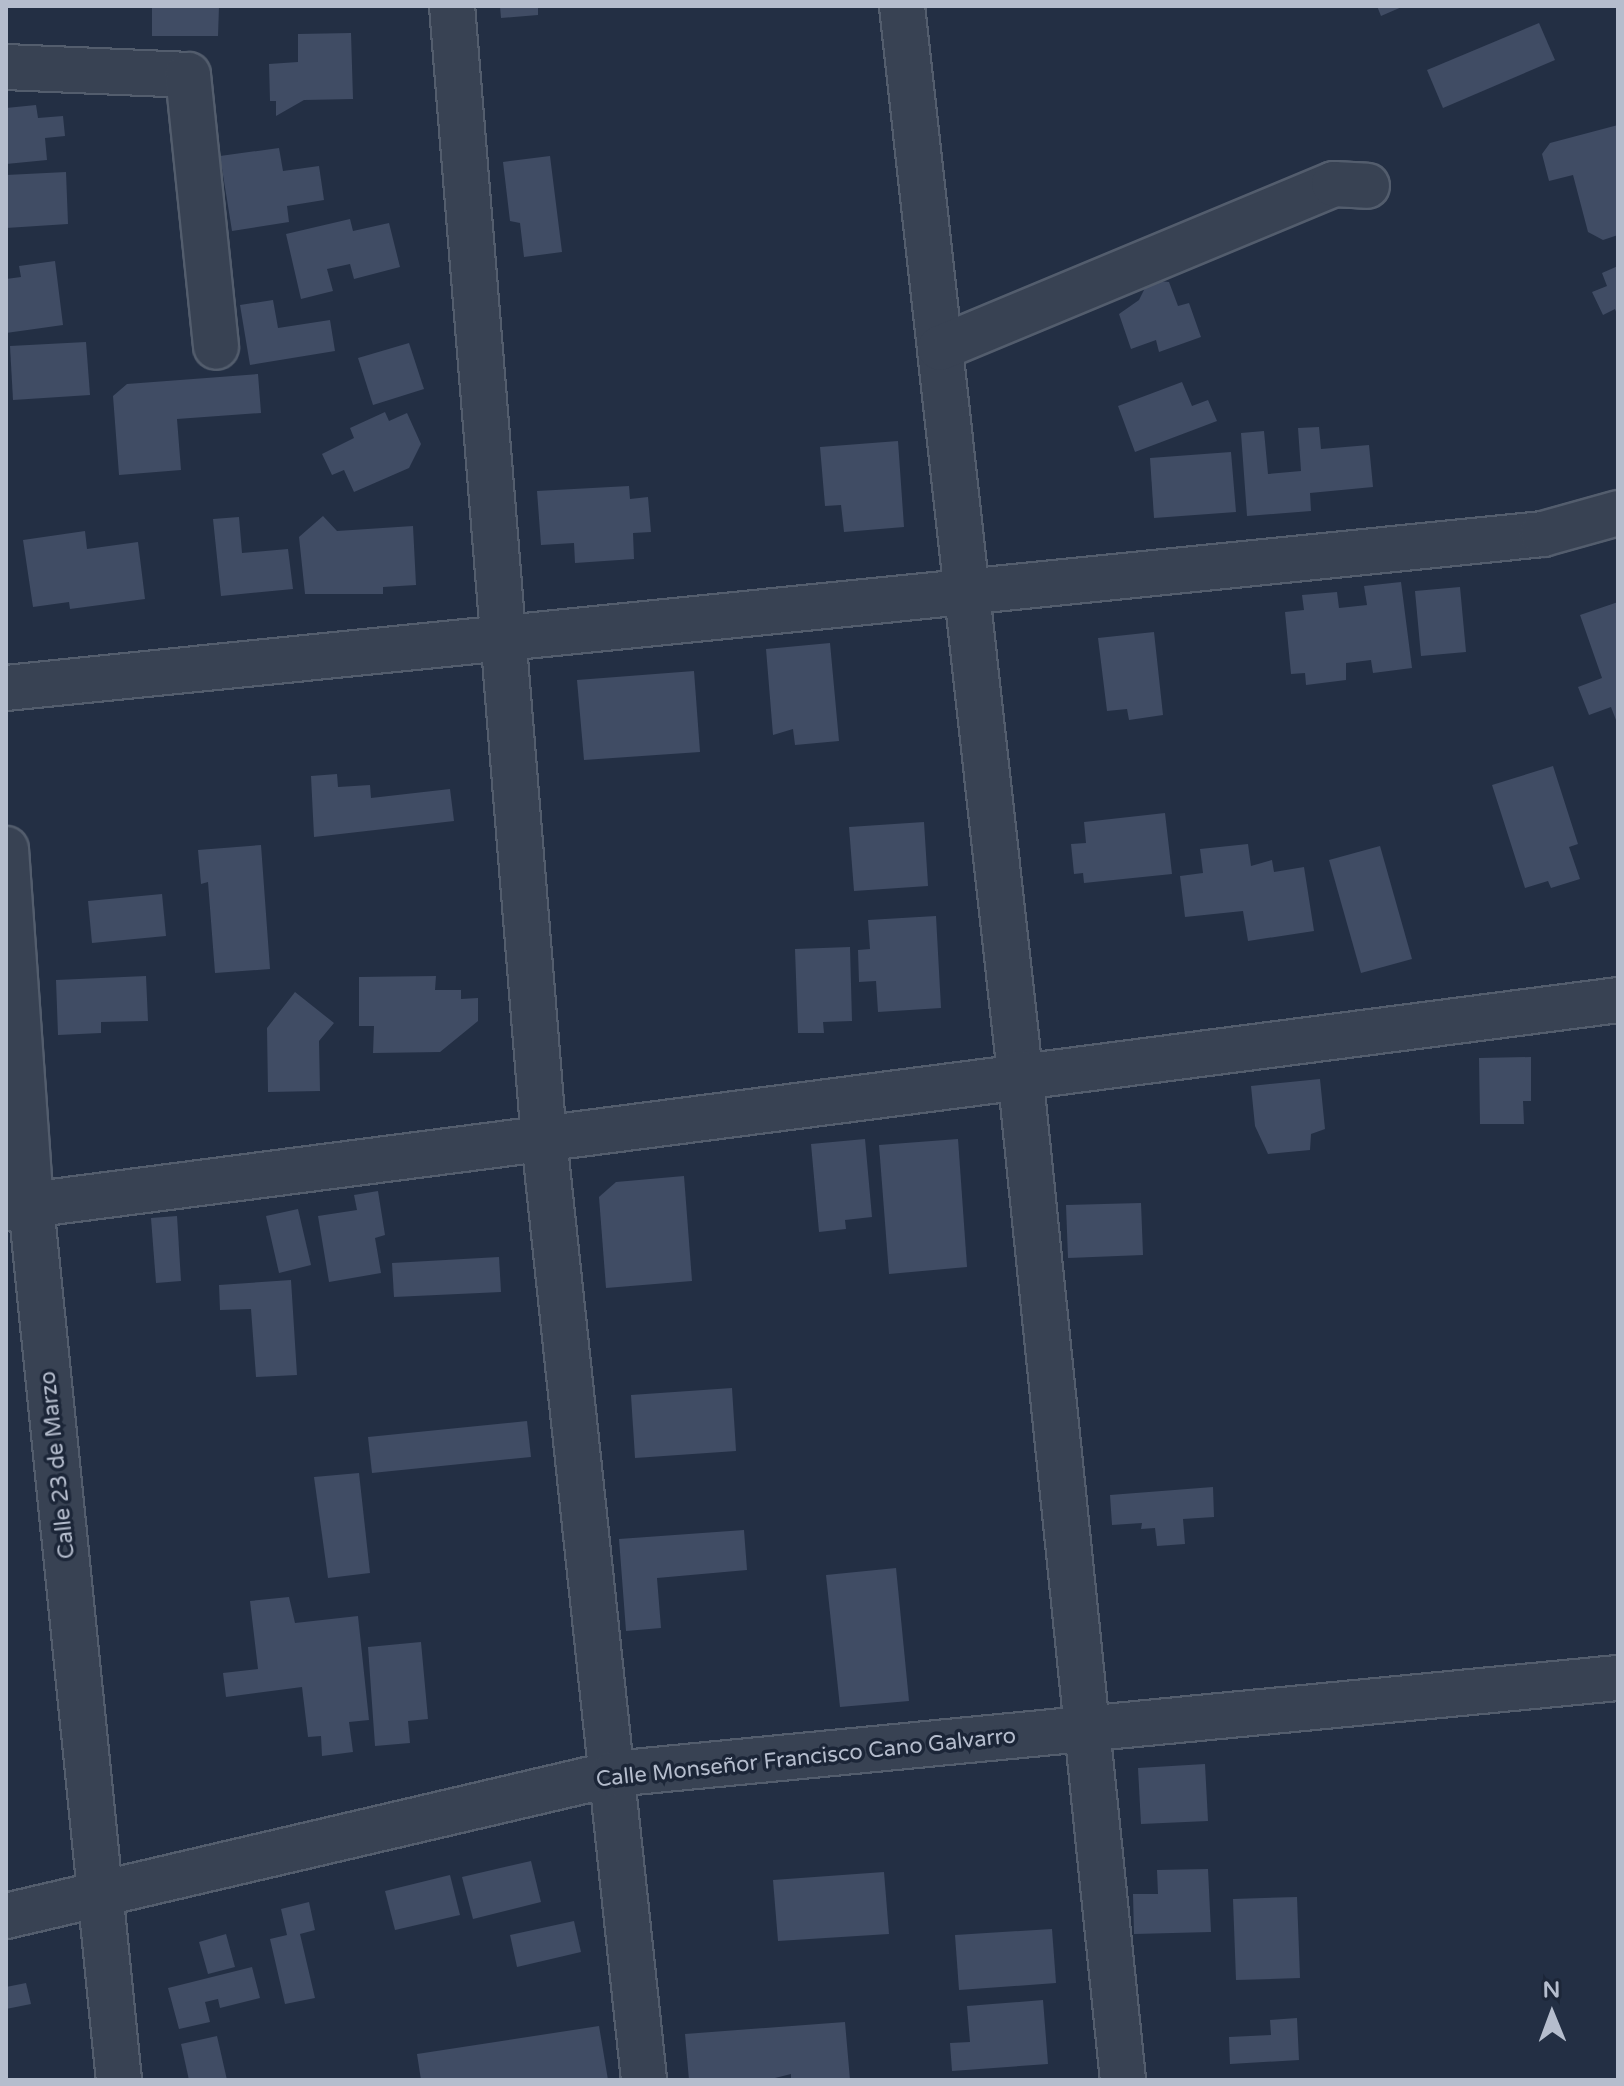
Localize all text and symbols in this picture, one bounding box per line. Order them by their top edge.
street label: Calle 23 de Marzo [35,1370,81,1560]
street label: Calle Monseñor Francisco Cano Galvarro [595,1723,1017,1793]
north arrow [1512,1974,1592,2054]
text: N [1543,1977,1561,2003]

